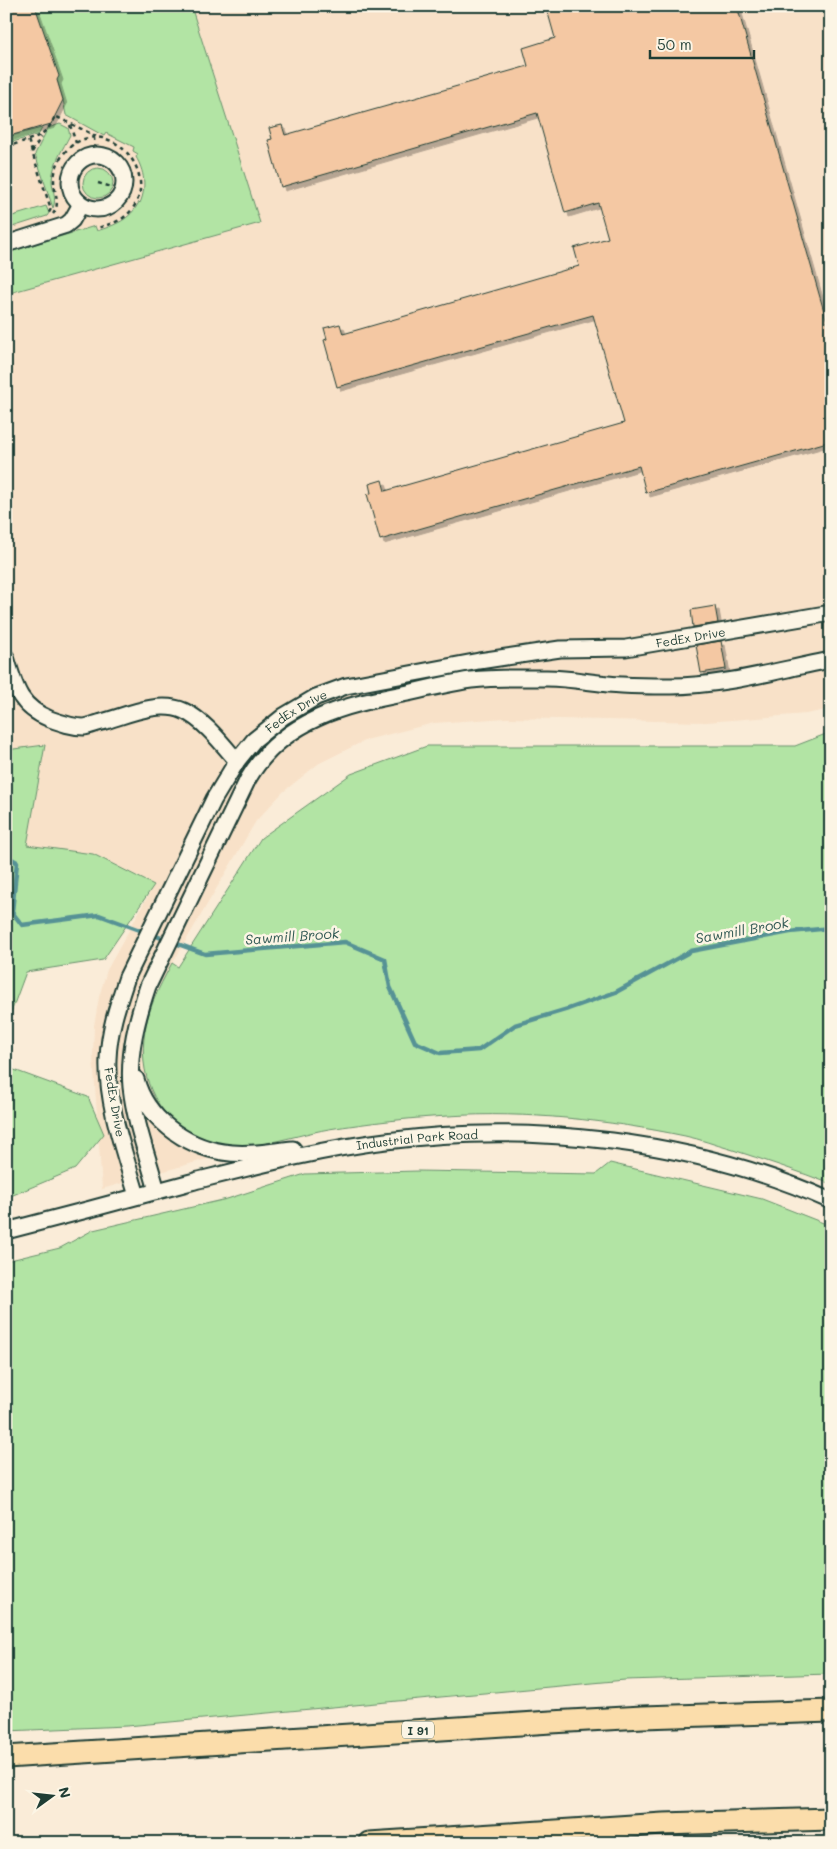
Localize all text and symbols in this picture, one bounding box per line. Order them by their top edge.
scale bar [650,28,753,60]
text: 50 m [657,34,692,54]
street label: FedEx Drive [655,623,727,651]
street label: FedEx Drive [262,686,329,736]
water label: Sawmill Brook [694,912,791,948]
water label: Sawmill Brook [244,923,340,949]
street label: FedEx Drive [101,1066,129,1138]
street label: Industrial Park Road [355,1126,479,1153]
road number: I 91 [402,1722,434,1738]
north arrow [28,1772,78,1822]
text: N [54,1785,76,1800]

